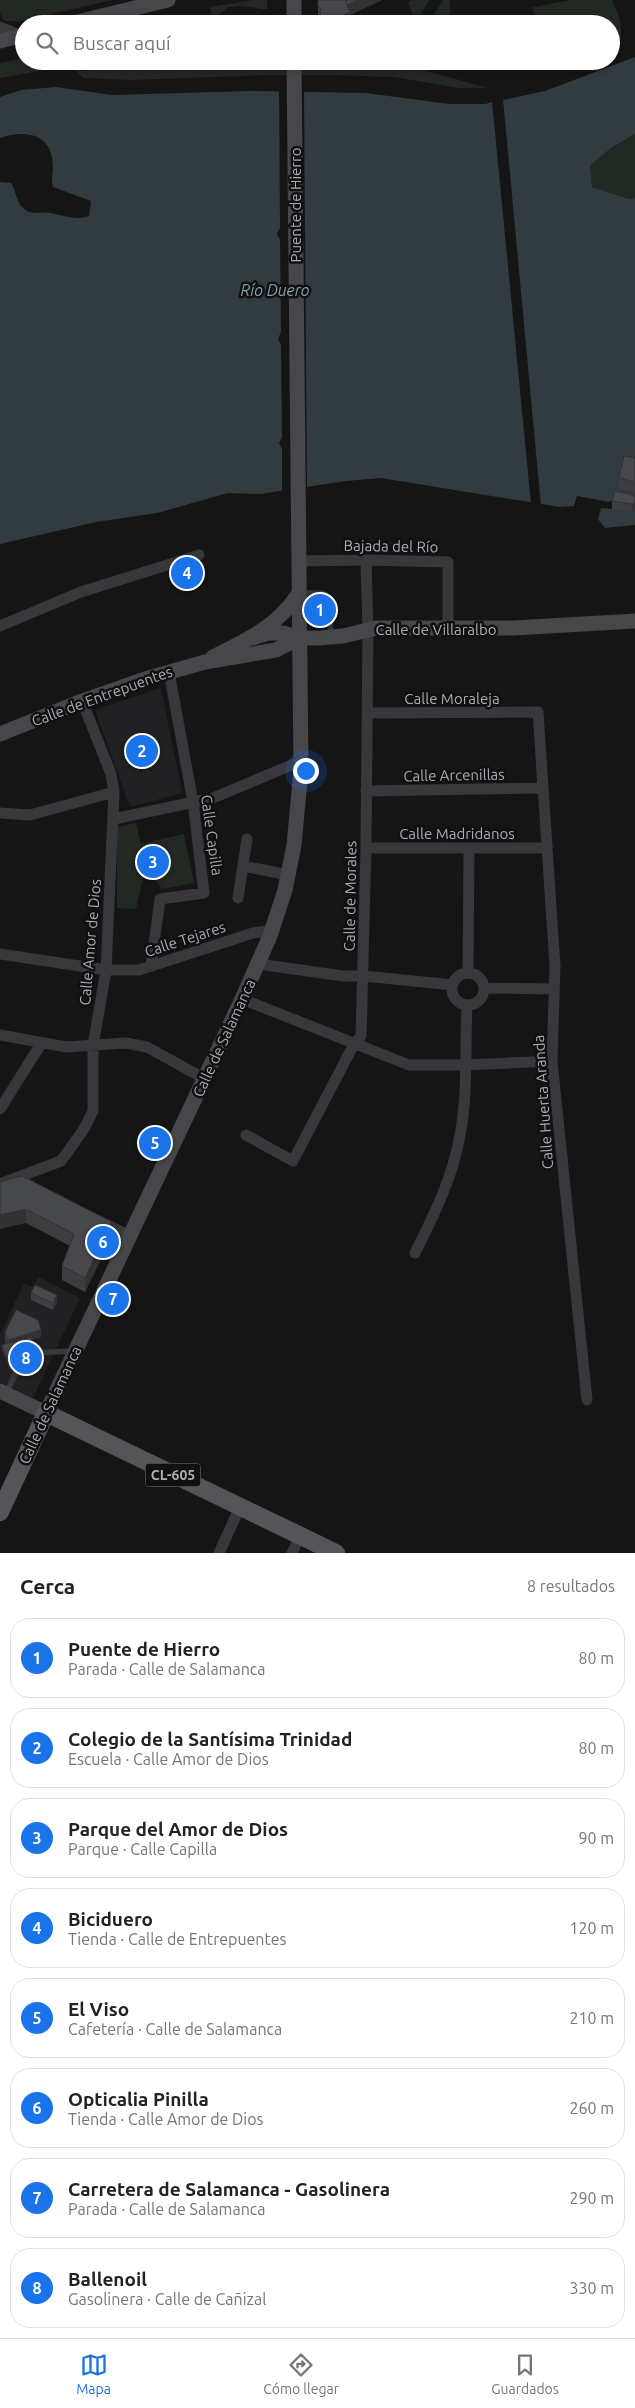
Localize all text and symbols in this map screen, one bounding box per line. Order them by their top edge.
search box [15,15,620,70]
icon: search [33,29,61,57]
text: Buscar aquí [73,32,171,54]
street label: Puente de Hierro [287,148,304,262]
water label: Río Duero [241,281,310,299]
street label: Bajada del Río [343,537,439,555]
pin: 4 [171,554,203,592]
pin: 1 [304,591,336,629]
street label: Calle de Villaralbo [375,621,497,638]
street label: Calle de Entrepuentes [29,663,175,729]
street label: Calle Moraleja [404,690,500,707]
pin: 2 [126,732,158,770]
your location [293,758,319,784]
street label: Calle Arcenillas [403,766,505,784]
street label: Calle Capilla [198,793,226,877]
street label: Calle Madridanos [399,825,515,842]
street label: Calle de Morales [341,840,359,952]
pin: 3 [137,843,169,881]
street label: Calle Amor de Dios [76,878,104,1006]
street label: Calle Tejares [142,918,228,960]
street label: Calle de Salamanca [189,976,259,1100]
street label: Calle Huerta Aranda [530,1034,556,1170]
pin: 5 [139,1124,171,1162]
pin: 6 [87,1223,119,1261]
pin: 7 [97,1280,129,1318]
pin: 8 [10,1339,42,1377]
street label: Calle de Salamanca [15,1343,85,1467]
road number: CL-605 [146,1464,200,1486]
text: Cerca [20,1574,75,1598]
text: 8 resultados [527,1577,615,1595]
text: Puente de Hierro [68,1638,220,1660]
text: 1 [32,1649,42,1667]
text: 80 m [578,1649,614,1667]
text: Parada · Calle de Salamanca [68,1660,265,1678]
text: Colegio de la Santísima Trinidad [68,1728,352,1750]
text: 2 [32,1739,42,1757]
text: 80 m [578,1739,614,1757]
text: Escuela · Calle Amor de Dios [68,1750,269,1768]
text: Parque del Amor de Dios [68,1818,288,1840]
text: 3 [32,1829,42,1847]
text: 90 m [578,1829,614,1847]
text: Parque · Calle Capilla [68,1840,217,1858]
text: Biciduero [68,1908,153,1930]
text: 4 [32,1919,42,1937]
text: 120 m [569,1919,614,1937]
text: Tienda · Calle de Entrepuentes [68,1930,287,1948]
text: El Viso [68,1998,129,2020]
text: 5 [32,2009,42,2027]
text: 210 m [569,2009,614,2027]
text: Cafetería · Calle de Salamanca [68,2020,282,2038]
text: Opticalia Pinilla [68,2088,209,2110]
text: 6 [32,2099,42,2117]
text: 260 m [569,2099,614,2117]
text: Tienda · Calle Amor de Dios [68,2110,264,2128]
text: Carretera de Salamanca - Gasolinera [68,2178,390,2200]
text: 7 [32,2189,42,2207]
text: 290 m [569,2189,614,2207]
text: Parada · Calle de Salamanca [68,2200,265,2218]
text: Ballenoil [68,2268,147,2290]
text: 8 [32,2279,42,2297]
text: 330 m [569,2279,614,2297]
text: Gasolinera · Calle de Cañizal [68,2290,266,2308]
tab: Mapa [76,2351,111,2397]
tab: Cómo llegar [263,2351,339,2397]
tab: Guardados [491,2351,559,2397]

